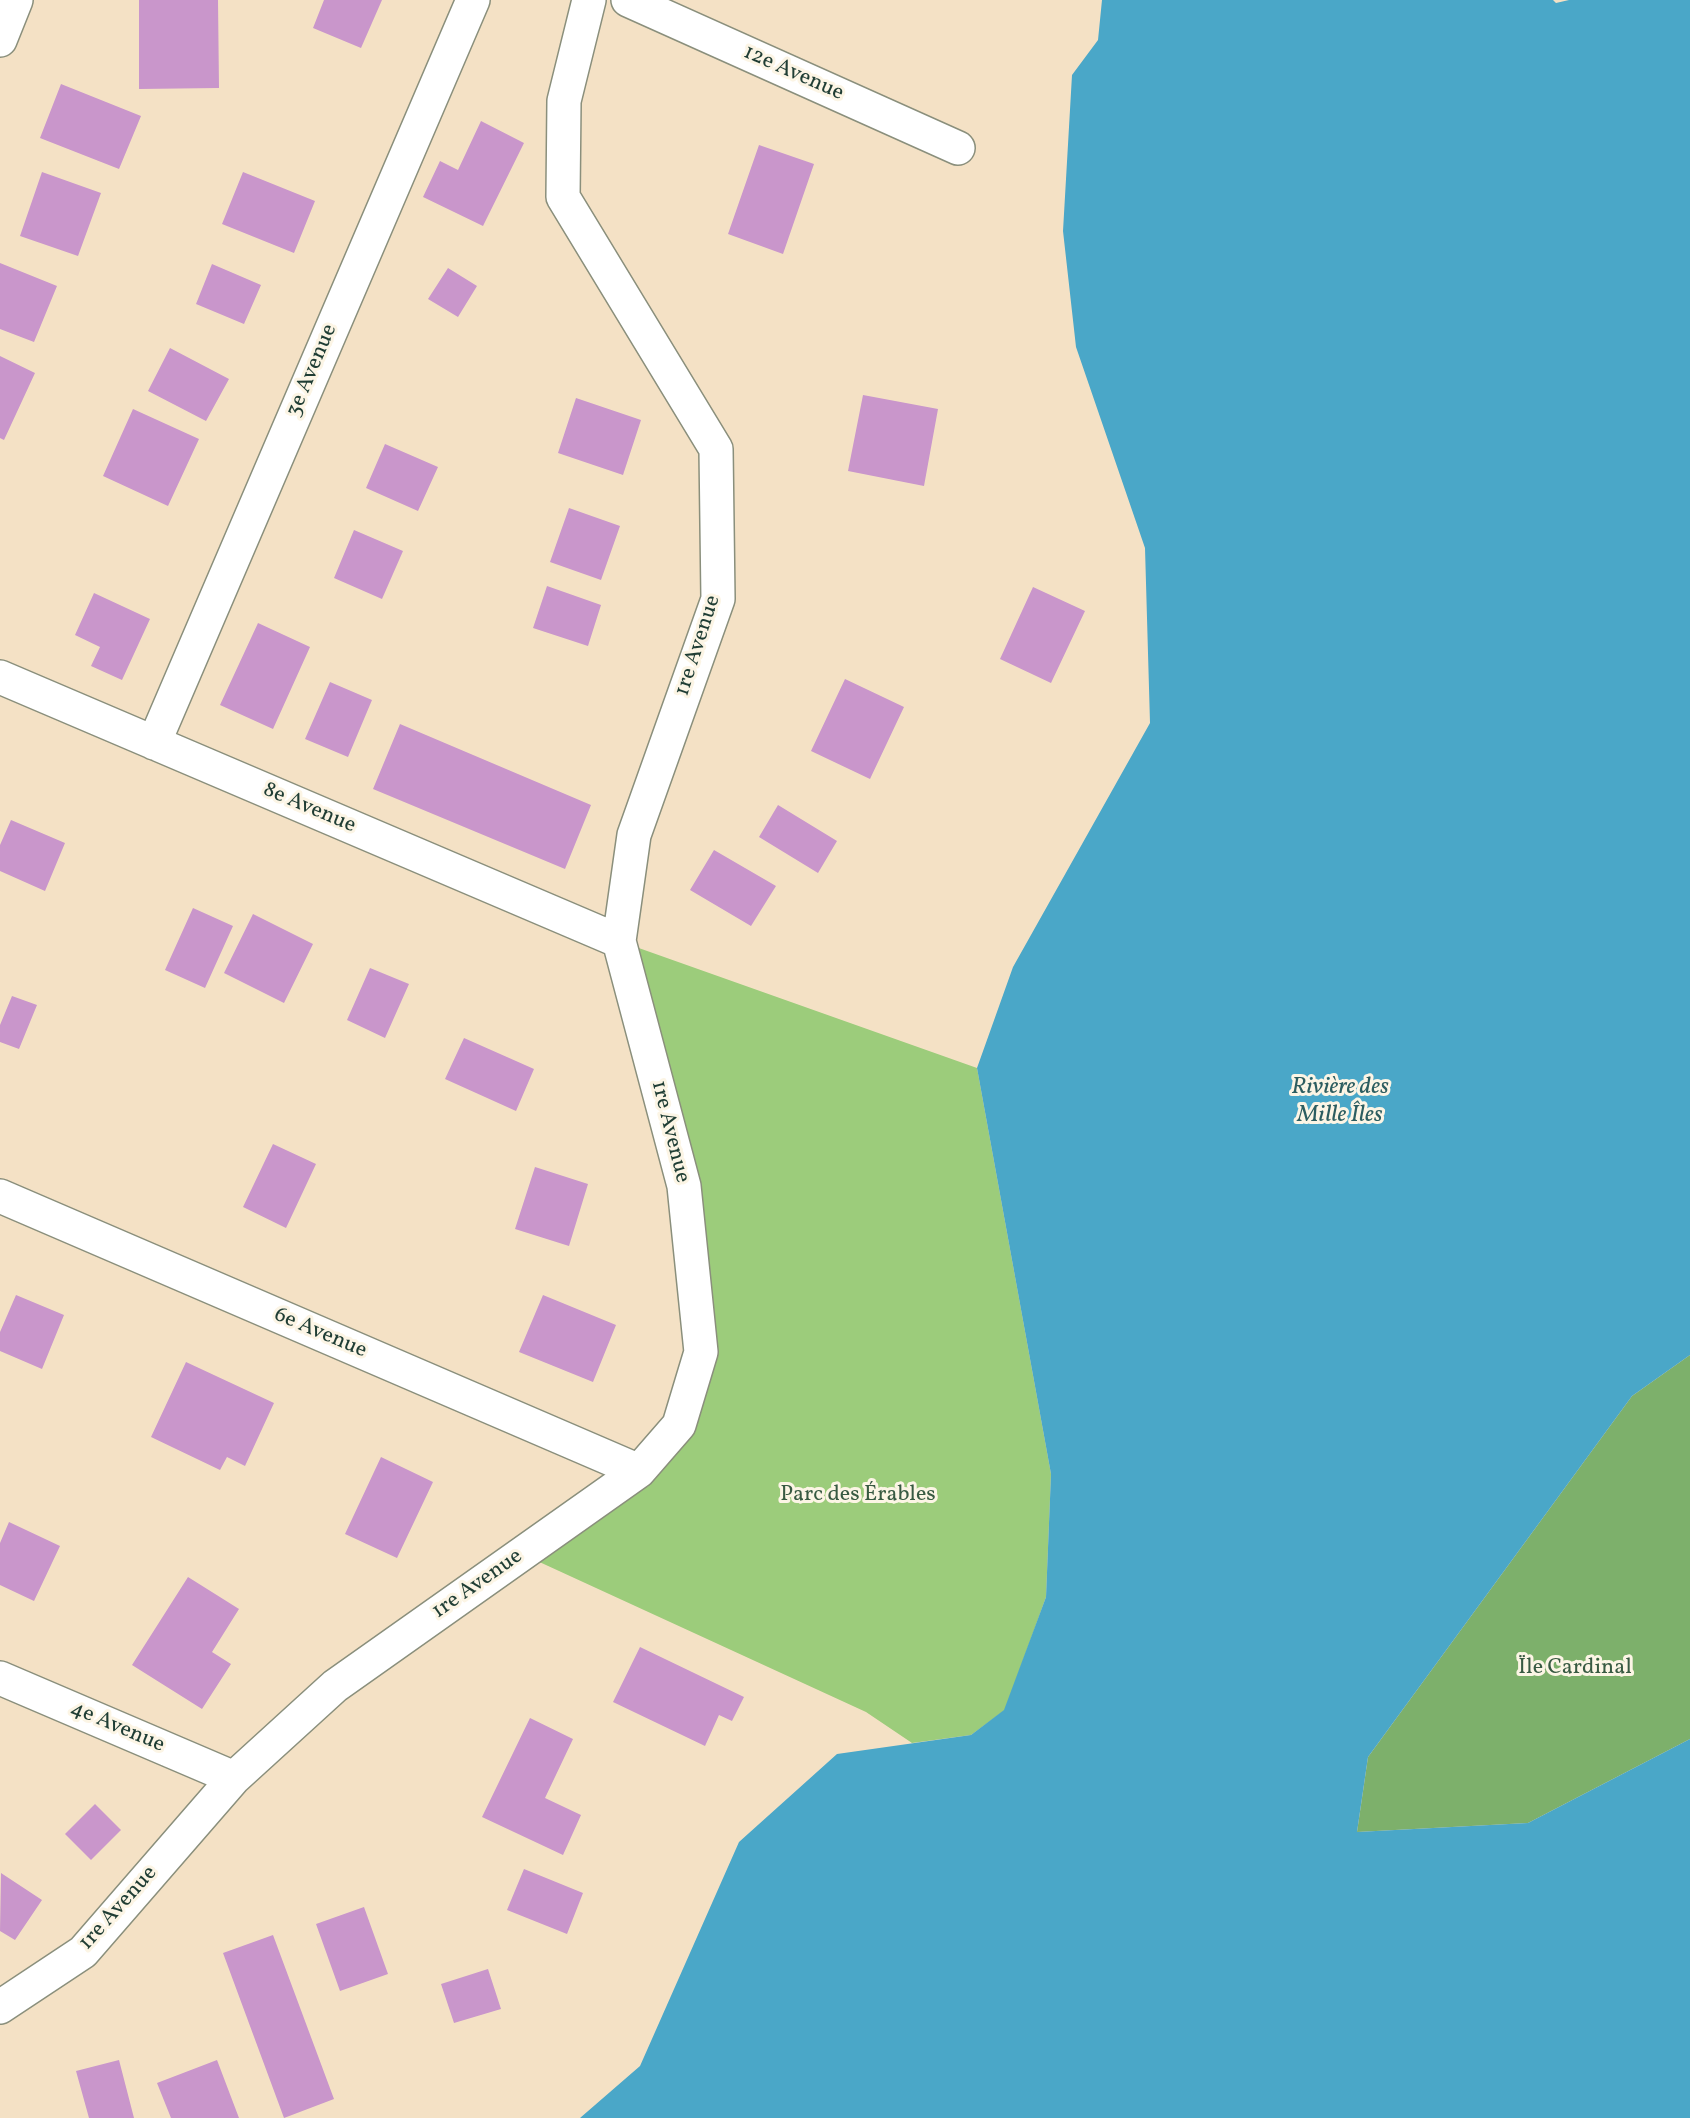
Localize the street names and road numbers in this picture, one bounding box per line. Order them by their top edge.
street label: 12e Avenue [739,40,847,108]
street label: 3e Avenue [282,321,344,421]
street label: 1re Avenue [670,592,728,700]
street label: 8e Avenue [259,778,359,840]
street label: 1re Avenue [644,1078,694,1186]
street label: 6e Avenue [270,1303,370,1365]
street label: 1re Avenue [428,1544,528,1626]
street label: 4e Avenue [66,1696,168,1760]
street label: 1re Avenue [74,1861,164,1957]

